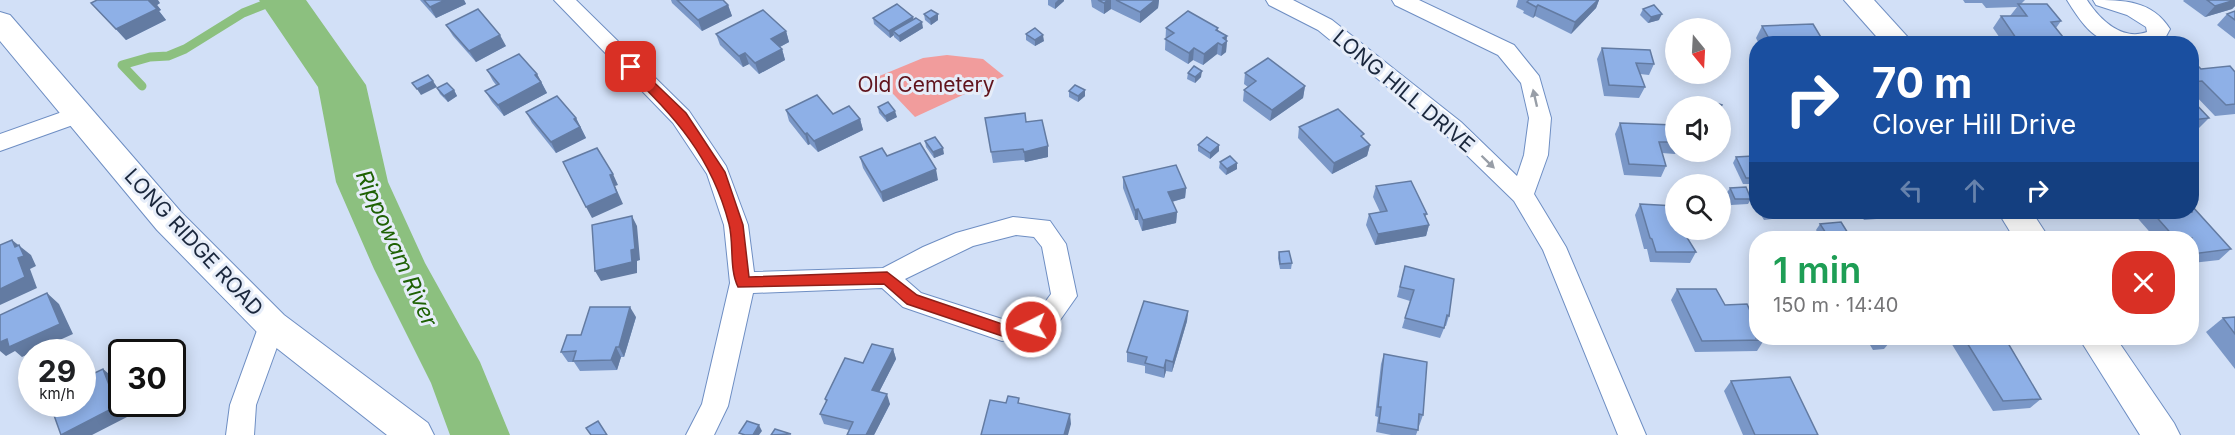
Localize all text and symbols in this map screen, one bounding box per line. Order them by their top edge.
north arrow [1665,18,1731,84]
map controls [1665,18,1731,240]
street label: LONG HILL DRIVE [1328,25,1480,157]
pin [605,41,656,92]
icon: arrive [614,50,647,83]
text: 70 m [1872,57,1972,108]
icon: right [1773,60,1851,138]
park label: Old Cemetery [857,72,995,97]
one-way arrow [1530,88,1539,107]
button: sound [1665,96,1731,162]
text: Clover Hill Drive [1872,108,2076,141]
one-way arrow [1481,155,1495,169]
street label: LONG RIDGE ROAD [119,163,269,321]
water label: Rippowam River [351,166,443,331]
button: search [1665,174,1731,240]
icon: left [1895,174,1928,207]
icon: ahead [1958,174,1991,207]
icon: right [2021,174,2054,207]
text: 1 min [1773,248,1861,292]
button: close [2112,251,2175,314]
text: 150 m · 14:40 [1773,293,1898,317]
position arrow [999,295,1063,359]
speed limit sign: 30 [108,339,186,417]
text: 29 [38,353,76,389]
text: km/h [39,384,75,403]

